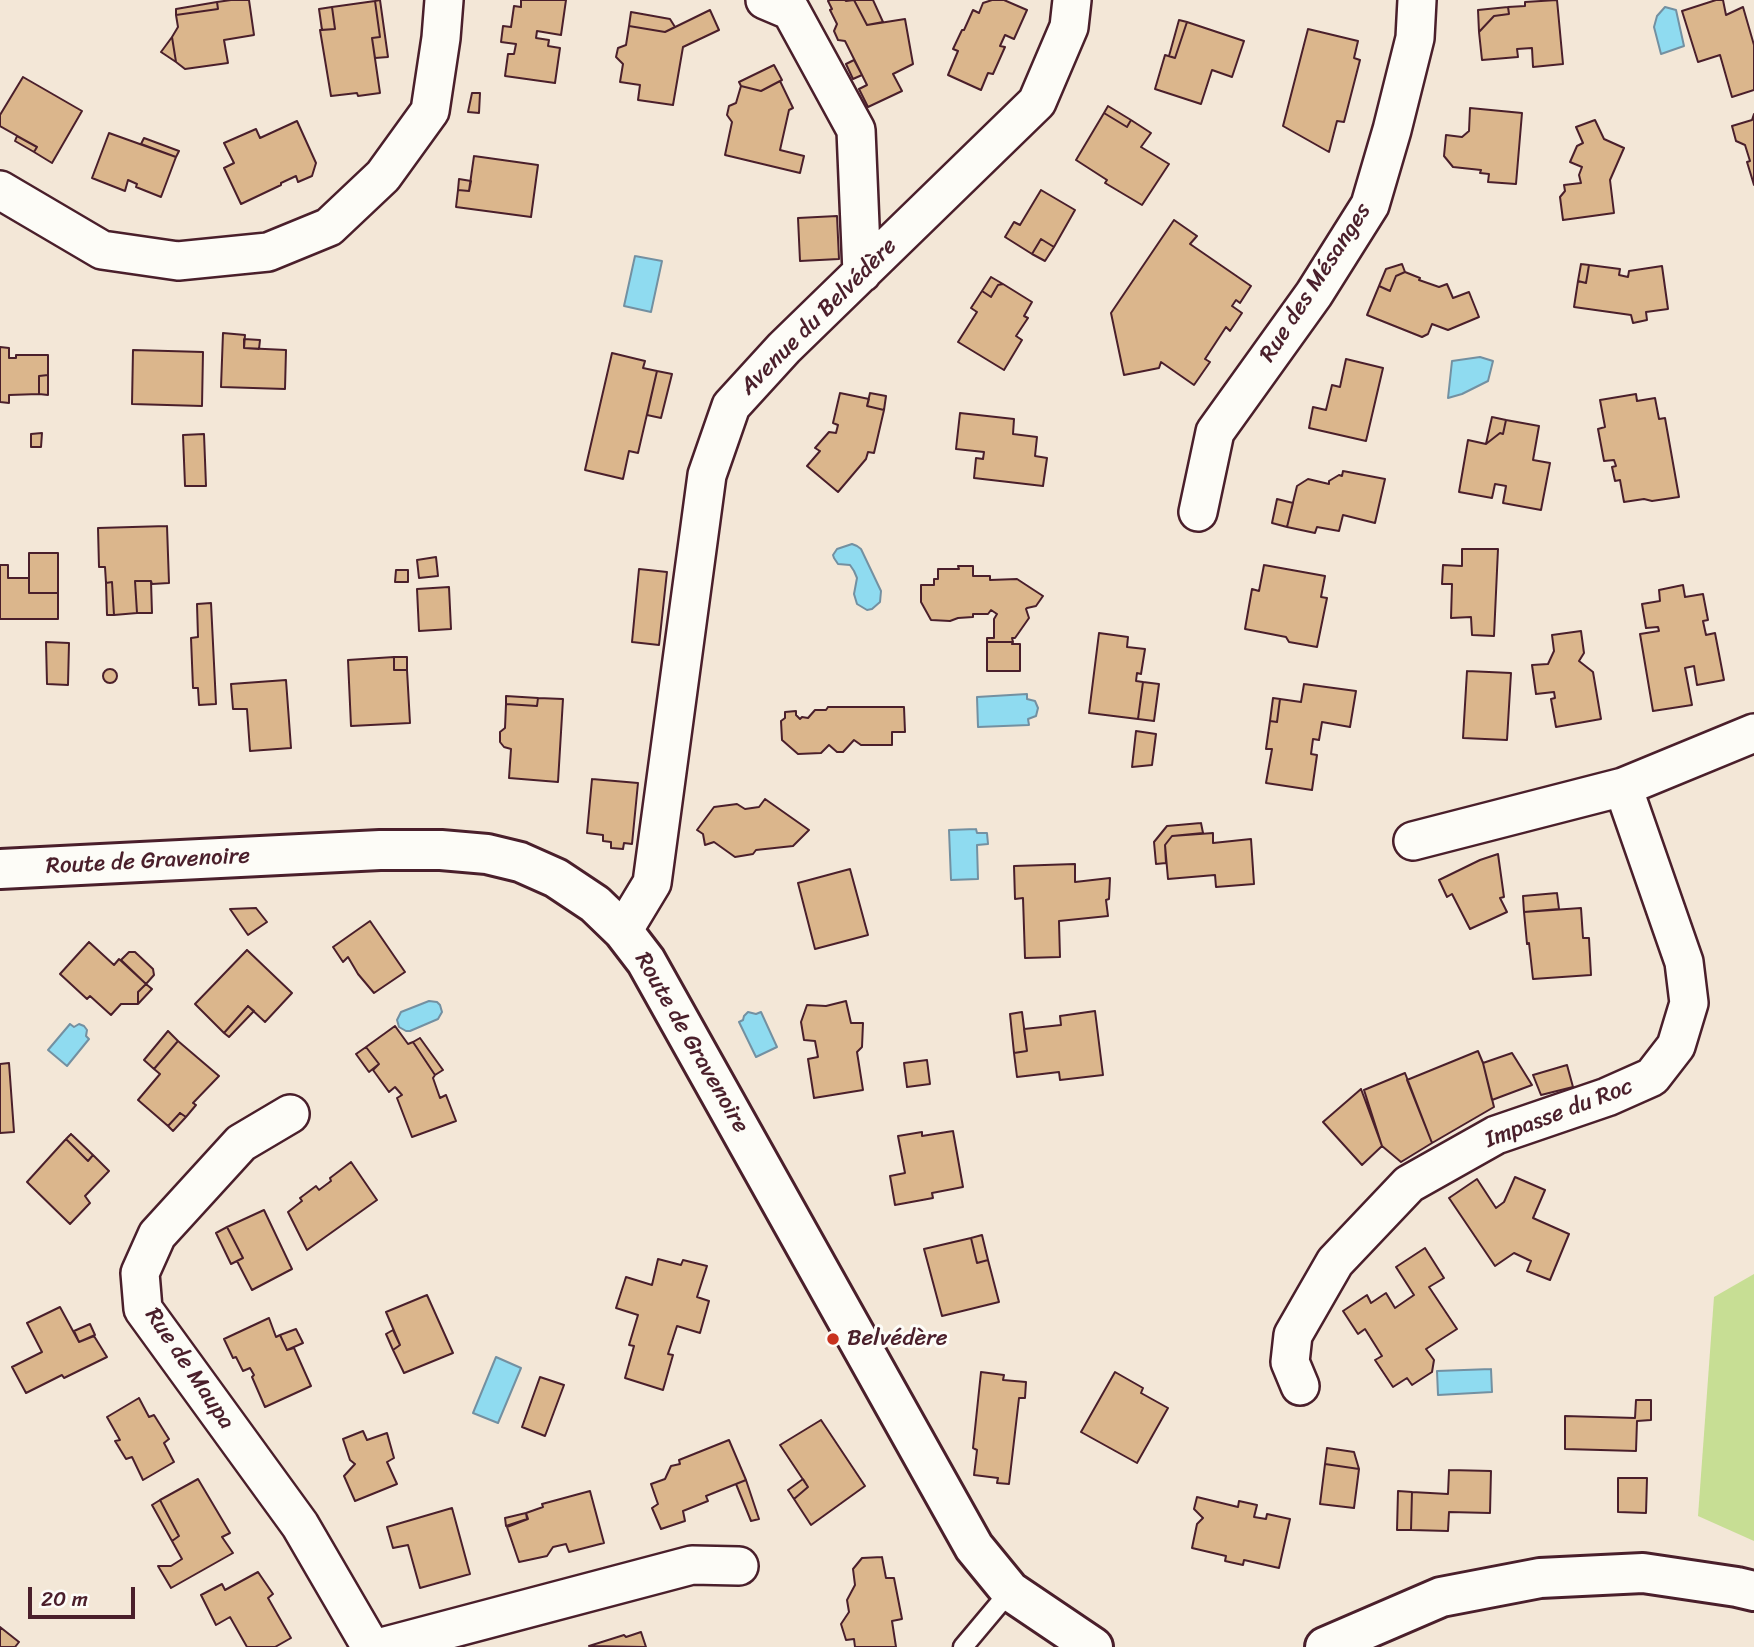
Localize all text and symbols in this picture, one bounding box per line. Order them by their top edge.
street label: Rue des Mésanges [1254,198,1378,368]
street label: Avenue du Belvédère [735,233,903,401]
street label: Route de Gravenoire [45,843,251,881]
street label: Route de Gravenoire [628,948,754,1138]
street label: Impasse du Roc [1481,1073,1637,1155]
street label: Rue de Maupa [138,1303,240,1435]
place label: Belvédère [847,1325,948,1353]
marker: Belvédère [825,1331,841,1347]
scale bar [32,1574,138,1618]
text: 20 m [41,1580,88,1618]

